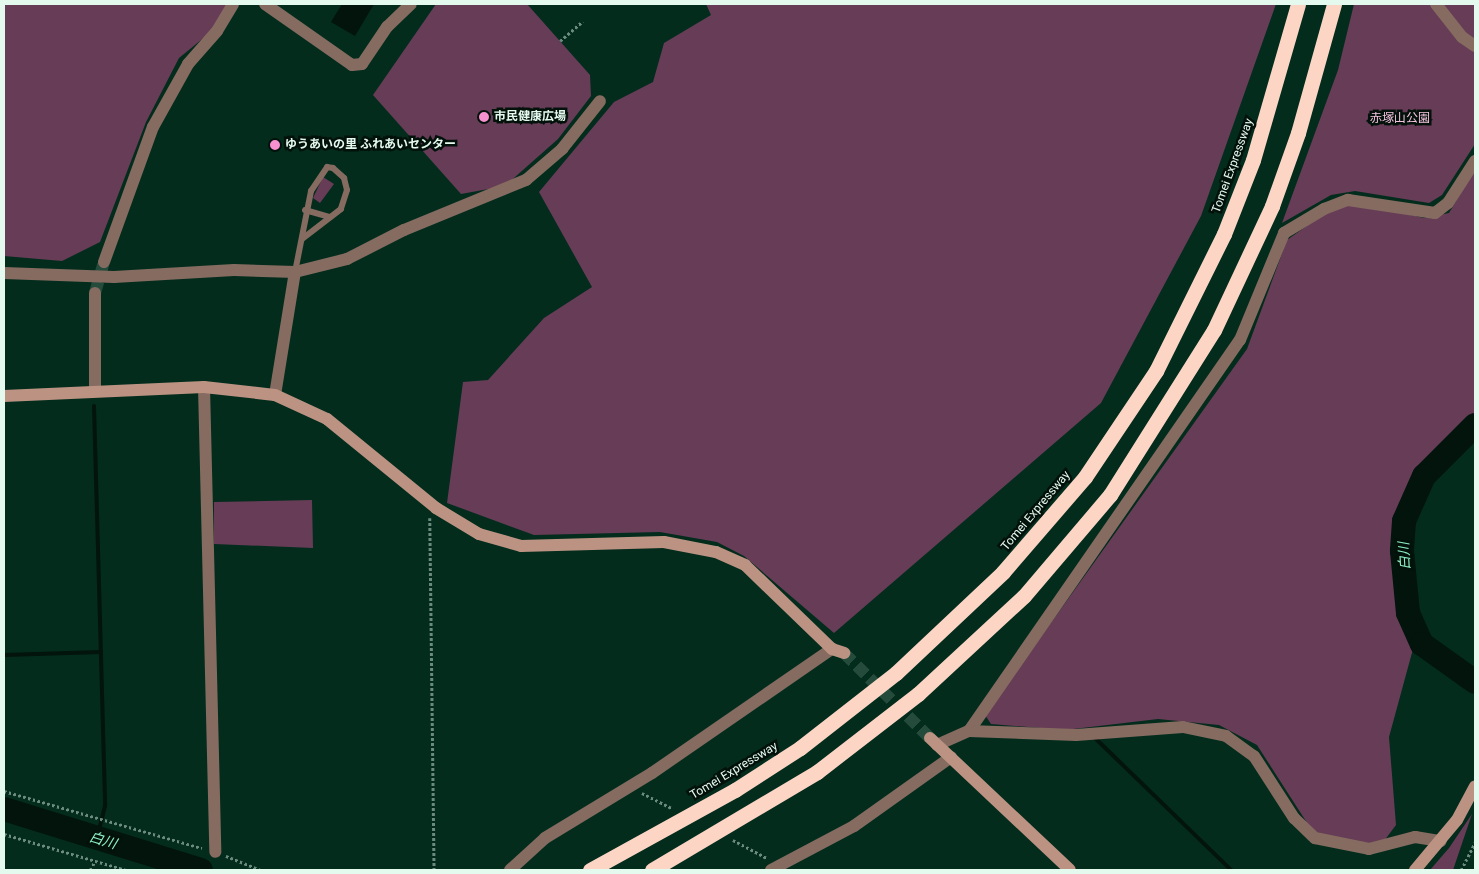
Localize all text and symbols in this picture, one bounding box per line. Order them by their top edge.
place label: 市民健康広場 [494,110,566,124]
marker: 市民健康広場 [478,111,490,123]
park label: 赤塚山公園 [1370,112,1430,126]
street label: Tomei Expressway [1209,117,1257,215]
place label: ゆうあいの里 ふれあいセンター [285,138,456,152]
marker: ゆうあいの里 ふれあいセンター [269,139,281,151]
street label: Tomei Expressway [998,468,1074,554]
water label: 白川 [1395,542,1413,570]
street label: Tomei Expressway [688,739,780,803]
water label: 白川 [87,828,119,852]

